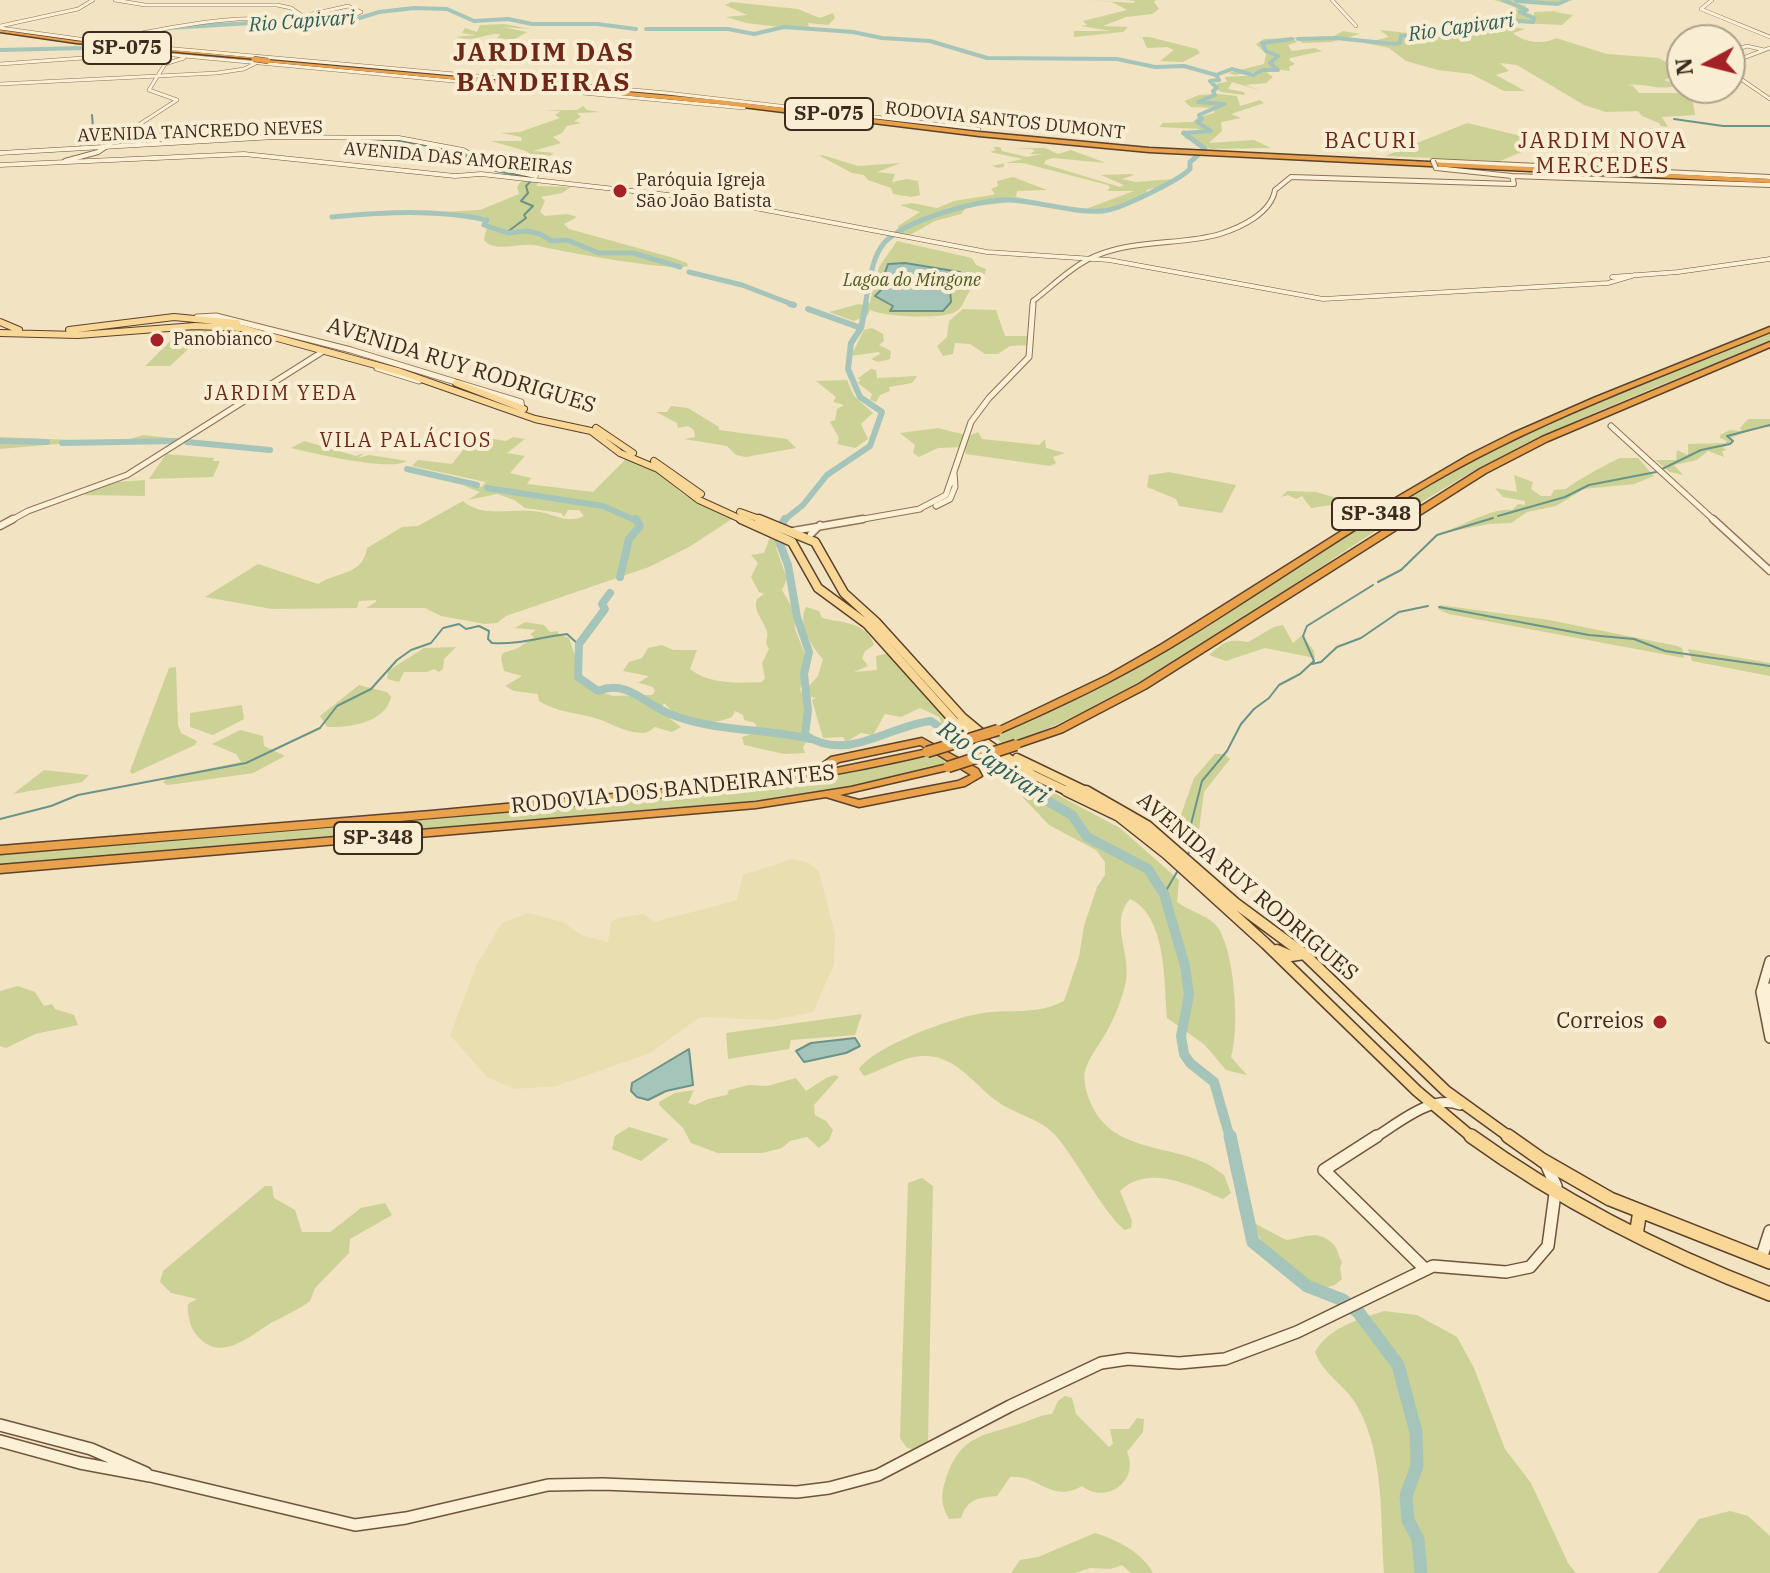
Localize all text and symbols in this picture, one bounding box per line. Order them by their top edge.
water label: Rio Capivari [248,6,356,38]
water label: Rio Capivari [1407,9,1515,47]
north arrow [1666,24,1746,104]
road number: SP-075 [83,32,171,64]
district label: JARDIM DAS BANDEIRAS [453,37,635,98]
text: N [1668,56,1699,77]
road number: SP-075 [785,98,873,130]
street label: RODOVIA SANTOS DUMONT [884,98,1126,144]
street label: AVENIDA TANCREDO NEVES [77,117,323,147]
district label: BACURI [1324,129,1418,155]
district label: JARDIM NOVA MERCEDES [1518,129,1688,180]
street label: AVENIDA DAS AMOREIRAS [343,138,573,180]
place label: Paróquia Igreja São João Batista [636,170,772,212]
marker: Paróquia Igreja São João Batista [611,182,629,200]
park label: Lagoa do Mingone [843,270,981,292]
street label: AVENIDA RUY RODRIGUES [323,312,599,420]
place label: Panobianco [173,329,272,351]
marker: Panobianco [148,331,166,349]
district label: JARDIM YEDA [204,382,358,406]
district label: VILA PALÁCIOS [319,429,493,453]
road number: SP-348 [1332,498,1420,530]
water label: Rio Capivari [932,715,1054,811]
street label: RODOVIA DOS BANDEIRANTES [510,760,836,820]
street label: AVENIDA RUY RODRIGUES [1131,787,1363,987]
road number: SP-348 [334,822,422,854]
place label: Correios [1556,1009,1644,1035]
marker: Correios [1651,1013,1669,1031]

